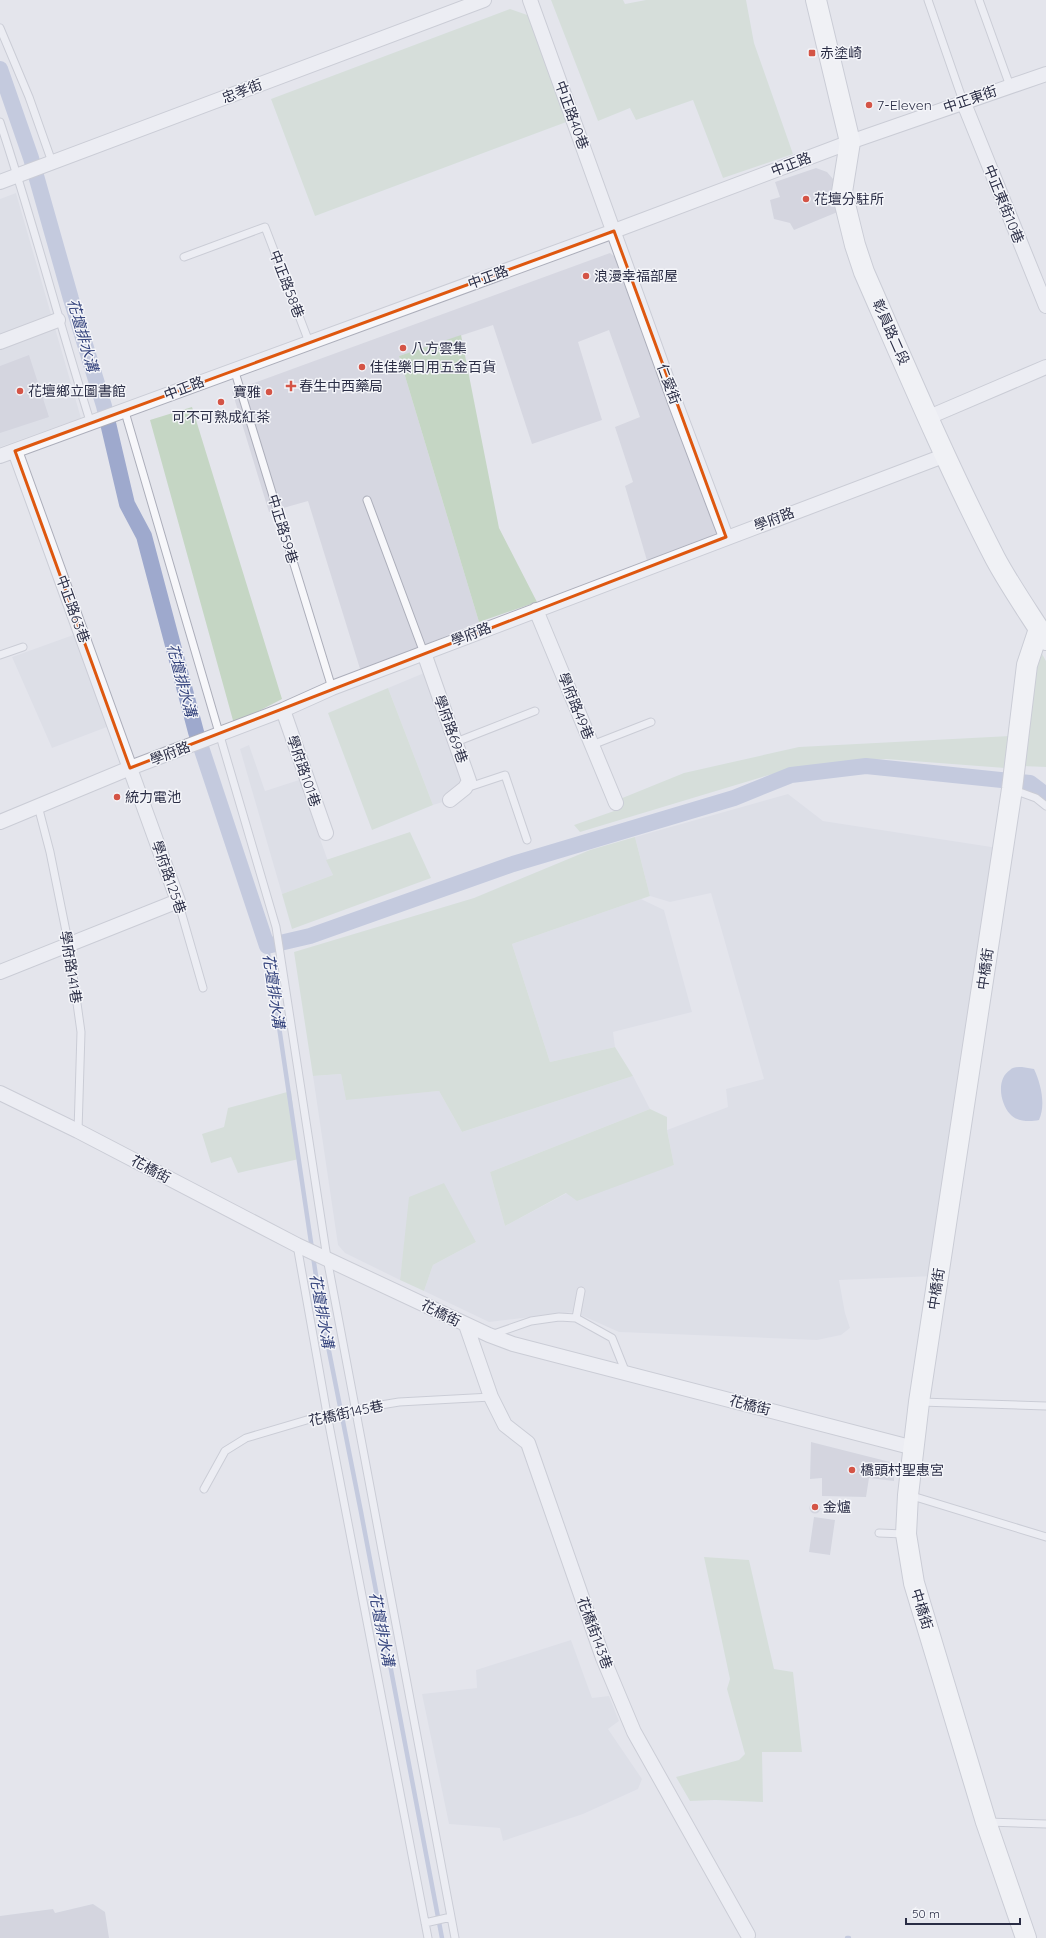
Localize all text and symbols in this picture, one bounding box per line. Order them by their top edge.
place label: 赤塗崎 [820,44,862,62]
marker: 赤塗崎 [807,48,817,58]
street label: 忠孝街 [219,75,265,107]
street label: 中正路40巷 [551,78,593,152]
street label: 中正東街 [941,81,999,117]
place label: 7-Eleven [877,96,932,114]
marker: 7-Eleven [864,100,874,110]
street label: 中正路 [768,148,814,180]
street label: 中正東街10巷 [980,162,1028,246]
place label: 花壇分駐所 [814,190,884,208]
marker: 花壇分駐所 [801,194,811,204]
street label: 中正路58巷 [266,248,308,320]
street label: 中正路 [465,261,511,293]
place label: 浪漫幸福部屋 [594,267,678,285]
marker: 浪漫幸福部屋 [581,271,591,281]
water label: 花壇排水溝 [64,296,103,376]
street label: 彰員路二段 [869,296,913,368]
place label: 八方雲集 [411,339,467,357]
marker: 八方雲集 [398,343,408,353]
place label: 佳佳樂日用五金百貨 [370,358,496,376]
street label: 仁愛街 [653,361,685,407]
marker: 佳佳樂日用五金百貨 [357,362,367,372]
street label: 中正路 [161,372,207,404]
place label: 春生中西藥局 [299,377,383,395]
marker: 春生中西藥局 [286,381,296,391]
place label: 花壇鄉立圖書館 [28,382,126,400]
place label: 寶雅 [233,383,261,401]
marker: 花壇鄉立圖書館 [15,386,25,396]
marker: 寶雅 [264,387,274,397]
marker: 可不可熟成紅茶 [216,397,226,407]
place label: 可不可熟成紅茶 [172,408,270,426]
street label: 中正路59巷 [264,492,302,566]
street label: 學府路 [751,503,797,535]
street label: 中正路63巷 [52,573,94,645]
street label: 學府路 [448,618,494,650]
water label: 花壇排水溝 [163,641,201,721]
street label: 學府路49巷 [554,670,598,742]
street label: 學府路69巷 [430,692,472,766]
street label: 學府路101巷 [283,733,325,809]
street label: 學府路 [147,737,193,769]
place label: 統力電池 [125,788,181,806]
marker: 統力電池 [112,792,122,802]
street label: 學府路125巷 [148,838,190,916]
street label: 學府路141巷 [56,929,86,1005]
street label: 中橋街 [973,947,997,991]
water label: 花壇排水溝 [259,953,289,1031]
street label: 花橋街 [128,1151,174,1187]
street label: 中橋街 [924,1267,948,1311]
water label: 花壇排水溝 [306,1272,338,1352]
street label: 花橋街 [418,1296,464,1330]
street label: 花橋街 [727,1391,773,1419]
street label: 花橋街145巷 [307,1396,385,1430]
place label: 橋頭村聖惠宮 [860,1461,944,1479]
marker: 橋頭村聖惠宮 [847,1465,857,1475]
place label: 金爐 [823,1498,851,1516]
marker: 金爐 [810,1502,820,1512]
street label: 中橋街 [907,1586,937,1632]
water label: 花壇排水溝 [366,1590,399,1670]
street label: 花橋街143巷 [574,1594,616,1672]
scale bar [906,1900,1020,1926]
text: 50 m [912,1906,940,1921]

